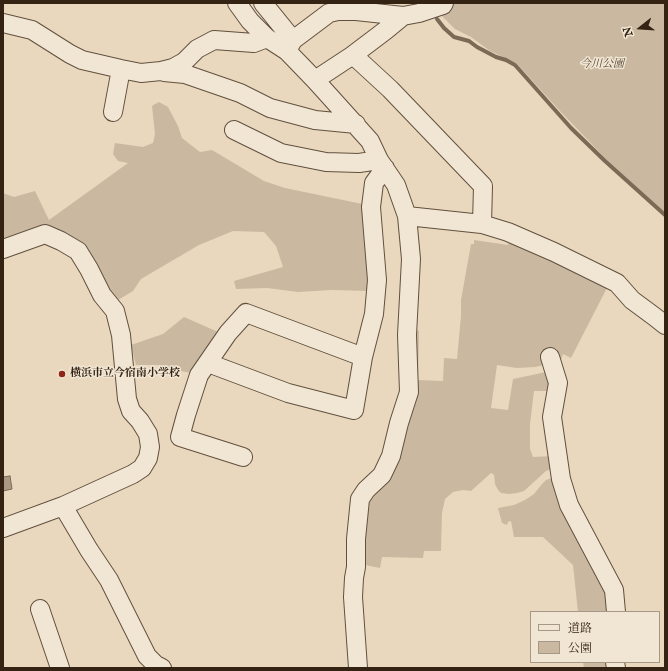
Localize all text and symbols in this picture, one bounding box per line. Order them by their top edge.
north arrow [620,8,660,48]
text: N [620,25,637,38]
park label: 今川公園 [580,58,624,72]
place label: 横浜市立今宿南小学校 [70,367,180,381]
marker: 横浜市立今宿南小学校 [57,369,67,379]
legend [530,611,660,663]
text: 道路 [568,621,592,636]
text: 公園 [568,641,592,656]

